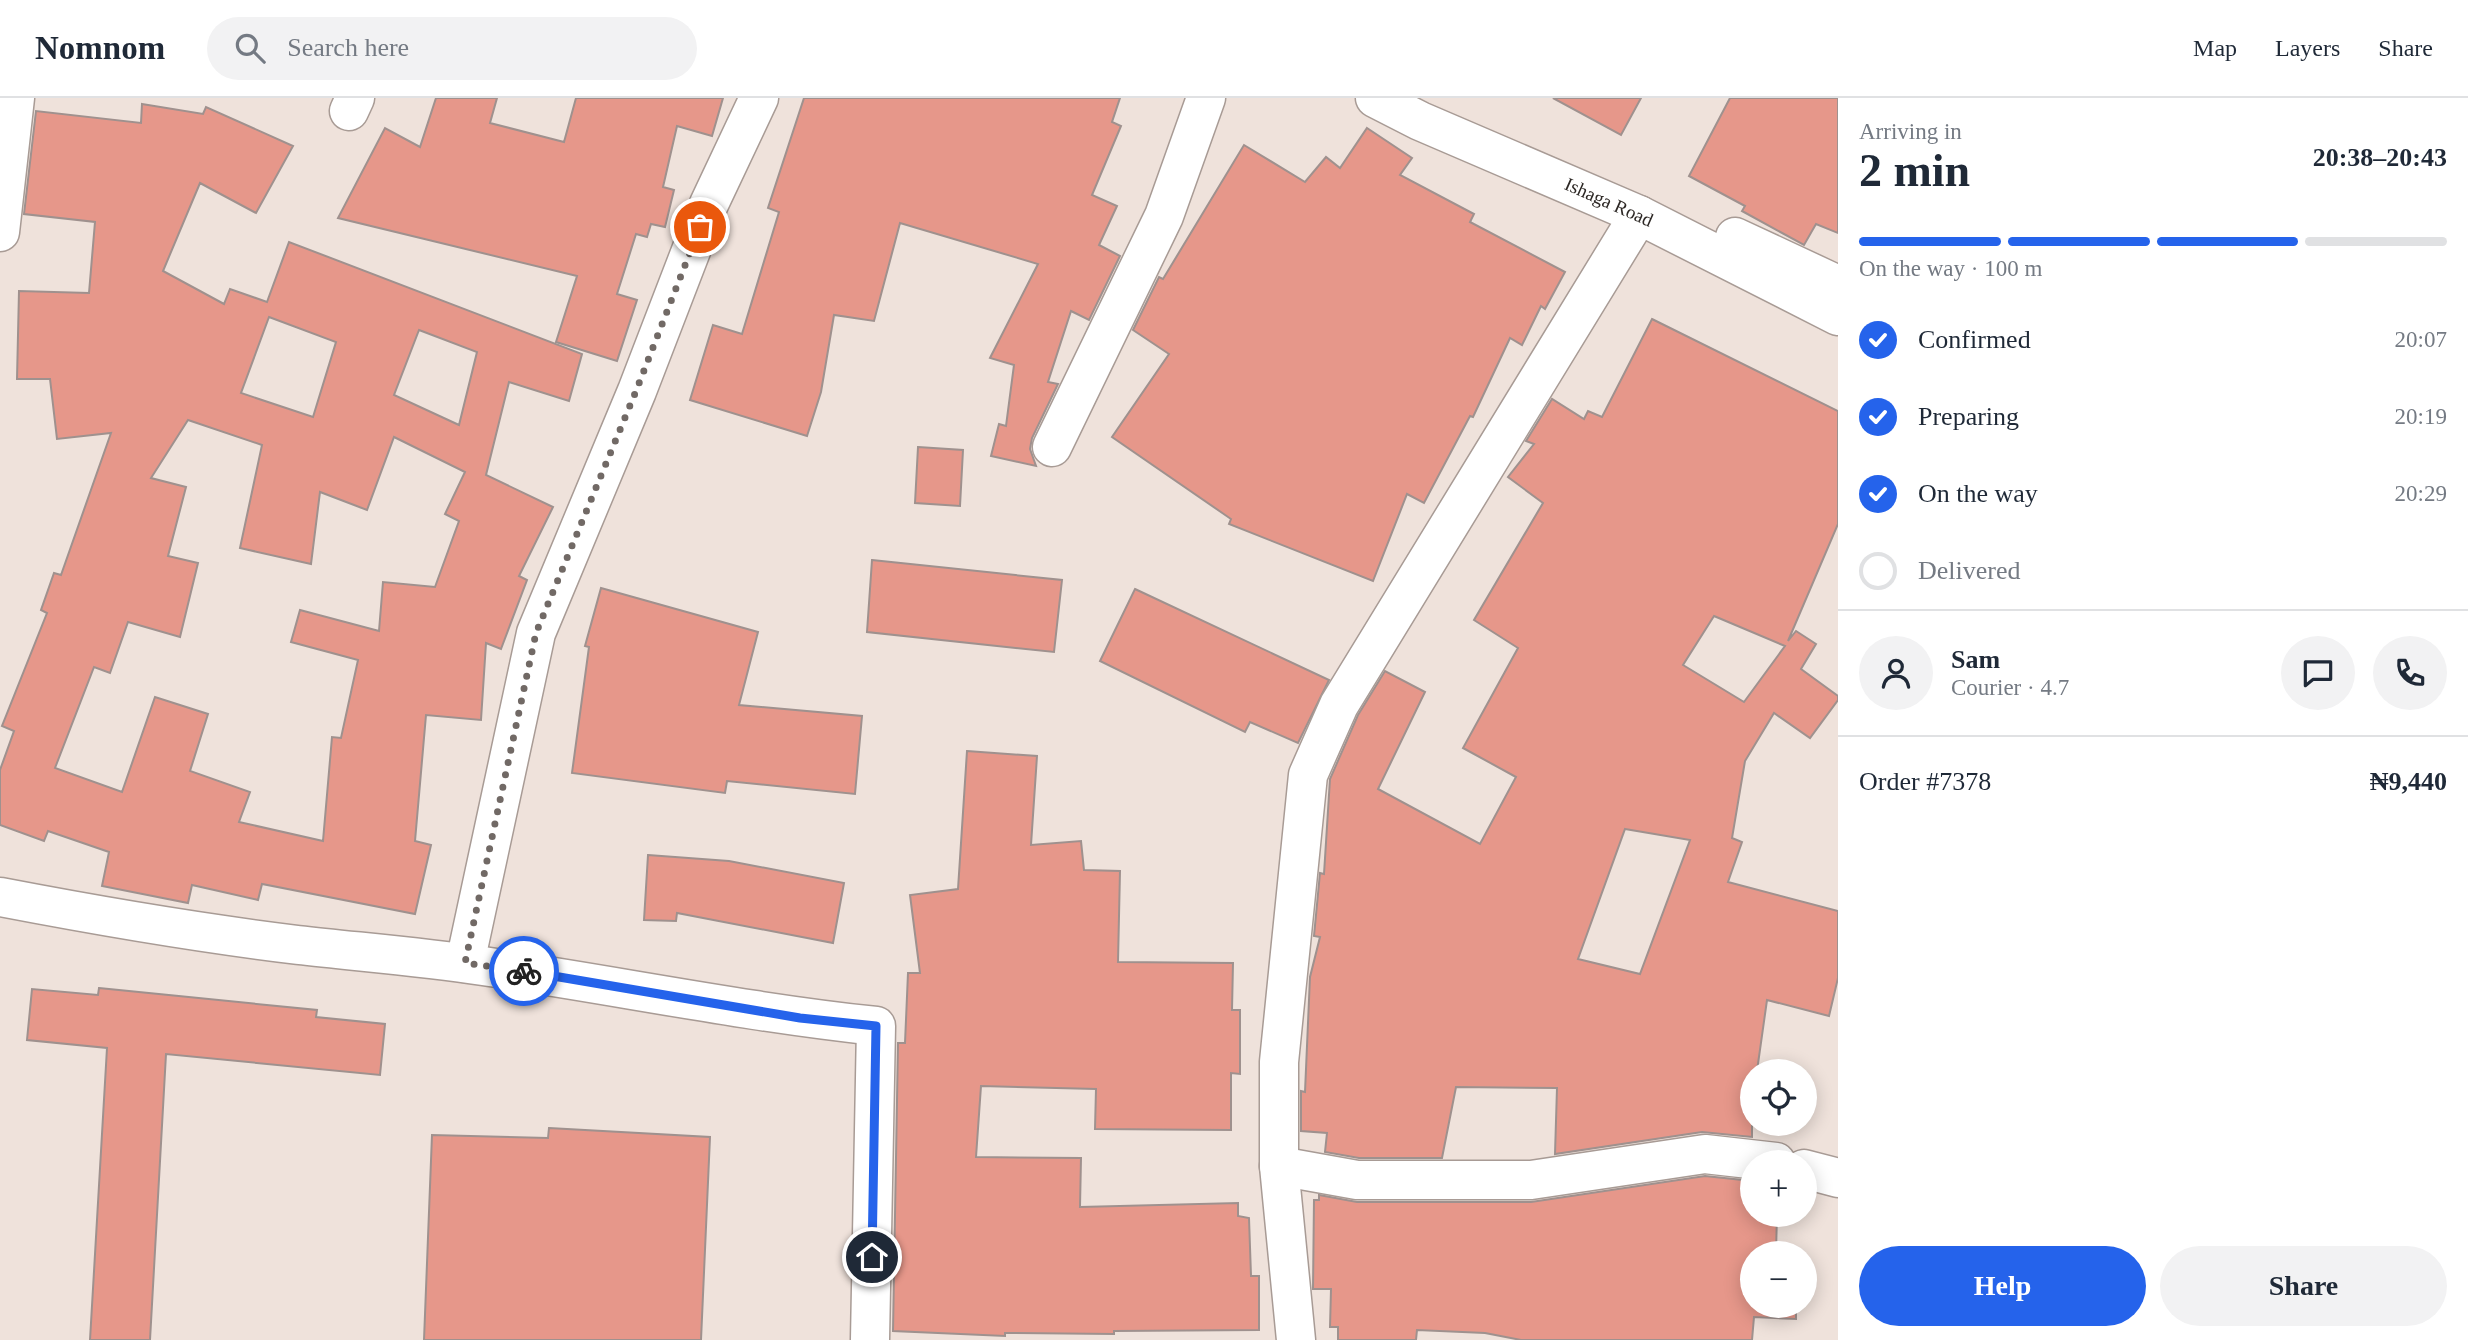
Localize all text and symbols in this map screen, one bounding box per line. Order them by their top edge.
search box [207,17,697,80]
icon: search [231,29,269,67]
text: Nomnom [35,30,165,66]
text: Search here [287,33,409,62]
text: Map [2193,35,2237,61]
text: Layers [2275,35,2340,61]
text: Share [2378,35,2433,61]
text: Arriving in [1859,119,1962,144]
text: 20:38–20:43 [2313,143,2447,172]
text: 2 min [1859,145,1970,196]
street label: Ishaga Road [1562,173,1657,231]
pin [670,197,730,257]
icon: bag [681,208,719,246]
text: On the way · 100 m [1859,256,2042,281]
icon: check [1859,321,1897,359]
text: Confirmed [1918,325,2031,354]
text: 20:07 [2395,327,2447,352]
icon: check [1859,398,1897,436]
text: Preparing [1918,402,2019,431]
text: 20:19 [2395,404,2447,429]
icon: check [1859,475,1897,513]
text: On the way [1918,479,2038,508]
text: 20:29 [2395,481,2447,506]
text: Delivered [1918,556,2021,585]
button: person [1859,636,1933,710]
button: chat [2281,636,2355,710]
button: phone [2373,636,2447,710]
text: Sam [1951,645,2000,674]
text: Courier · 4.7 [1951,675,2069,700]
text: Order #7378 [1859,767,1991,796]
text: ₦9,440 [2370,767,2447,796]
courier [489,936,559,1006]
icon: bike [505,952,543,990]
map controls [1740,1059,1817,1318]
button: locate [1740,1059,1817,1136]
button: + [1740,1150,1817,1227]
pin [842,1227,902,1287]
icon: home [853,1238,891,1276]
button: − [1740,1241,1817,1318]
button: Help [1859,1246,2146,1326]
button: Share [2160,1246,2447,1326]

